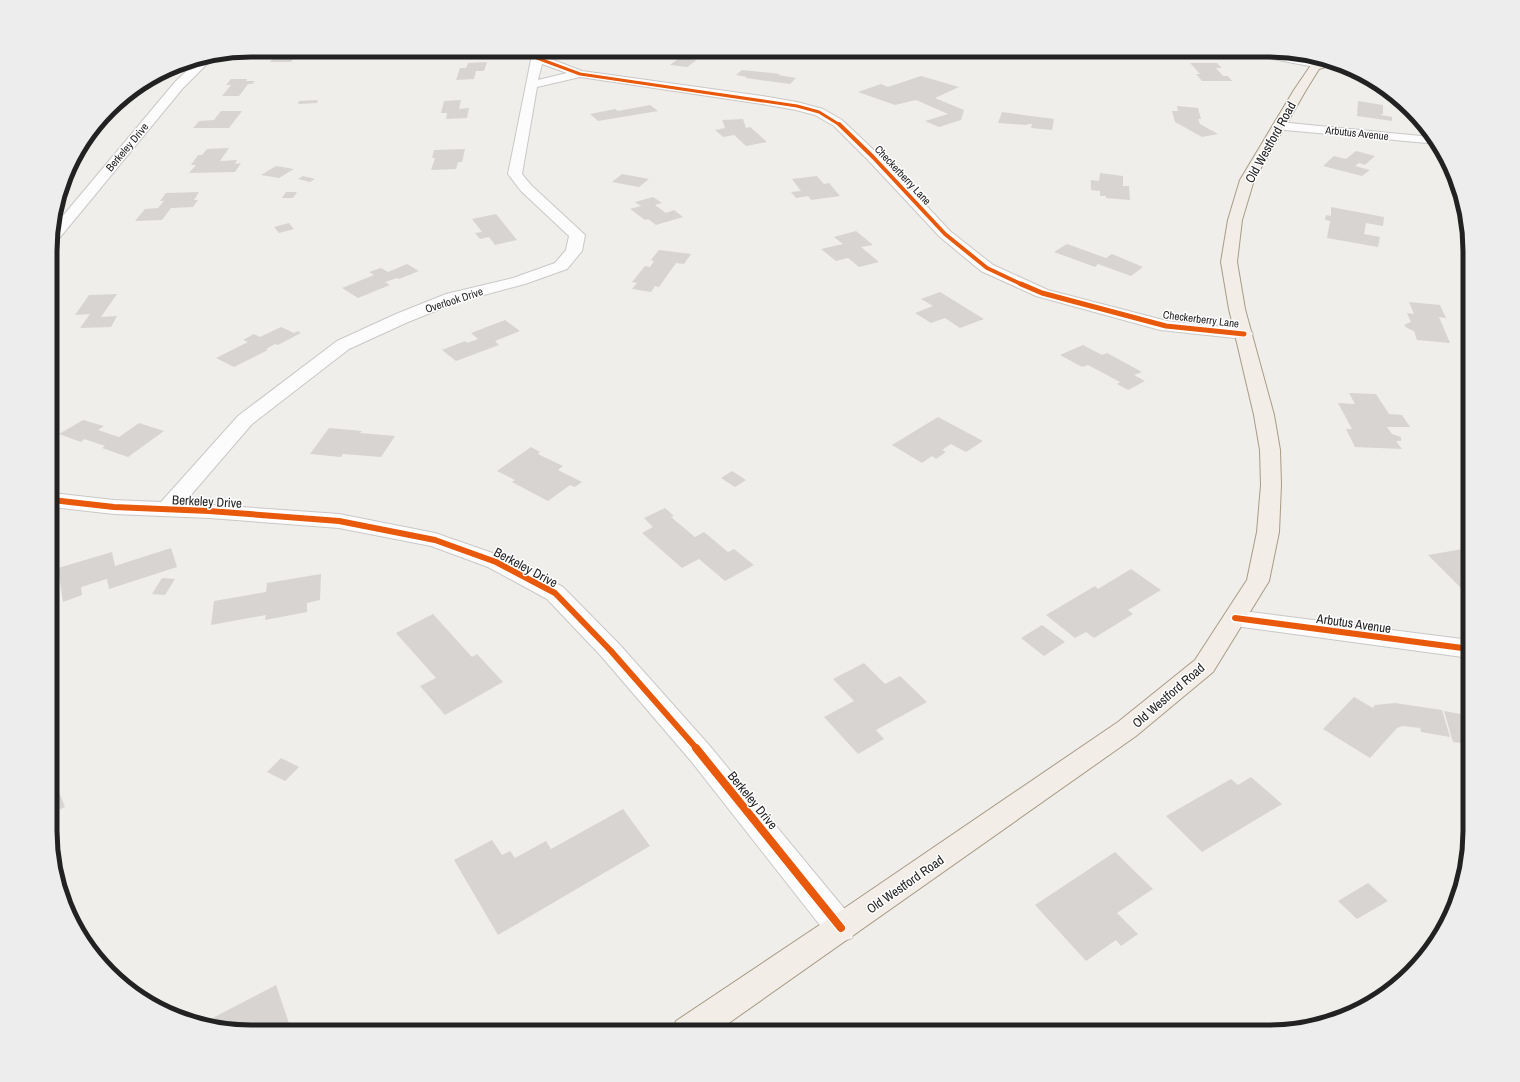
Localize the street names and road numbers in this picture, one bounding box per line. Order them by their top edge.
street label: Old Westford Road [1241,98,1300,186]
street label: Berkeley Drive [103,120,151,174]
street label: Arbutus Avenue [1324,123,1389,143]
street label: Checkerberry Lane [872,142,934,208]
street label: Overlook Drive [423,284,485,316]
street label: Checkerberry Lane [1162,307,1240,331]
street label: Berkeley Drive [172,491,242,512]
street label: Berkeley Drive [491,544,561,591]
street label: Arbutus Avenue [1315,610,1392,637]
street label: Old Westford Road [1129,659,1208,731]
street label: Berkeley Drive [724,768,781,833]
street label: Old Westford Road [863,851,947,917]

